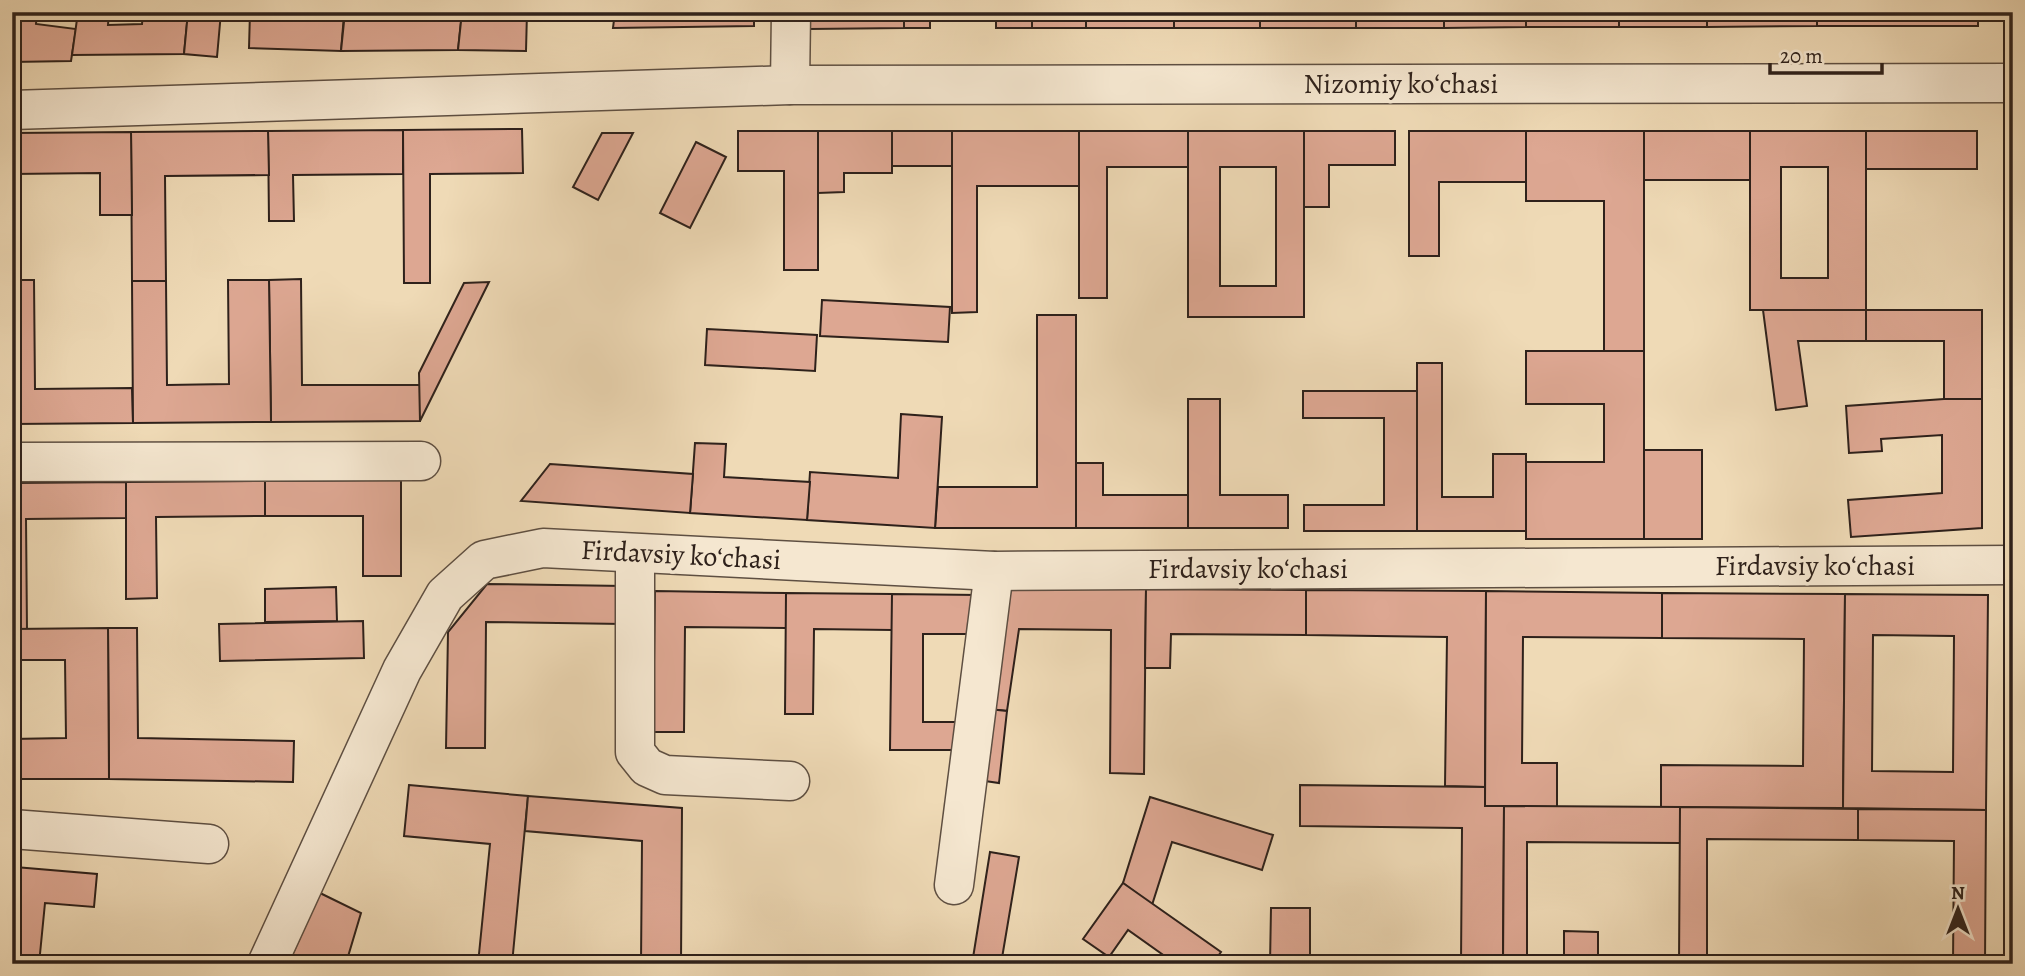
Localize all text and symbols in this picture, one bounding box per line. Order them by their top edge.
scale bar [1770,32,1882,76]
text: 20 m [1780,42,1823,70]
street label: Nizomiy koʻchasi [1303,65,1499,103]
street label: Firdavsiy koʻchasi [580,531,782,579]
street label: Firdavsiy koʻchasi [1715,547,1915,585]
street label: Firdavsiy koʻchasi [1148,550,1348,588]
north arrow [1924,874,1994,944]
text: N [1951,880,1965,906]

